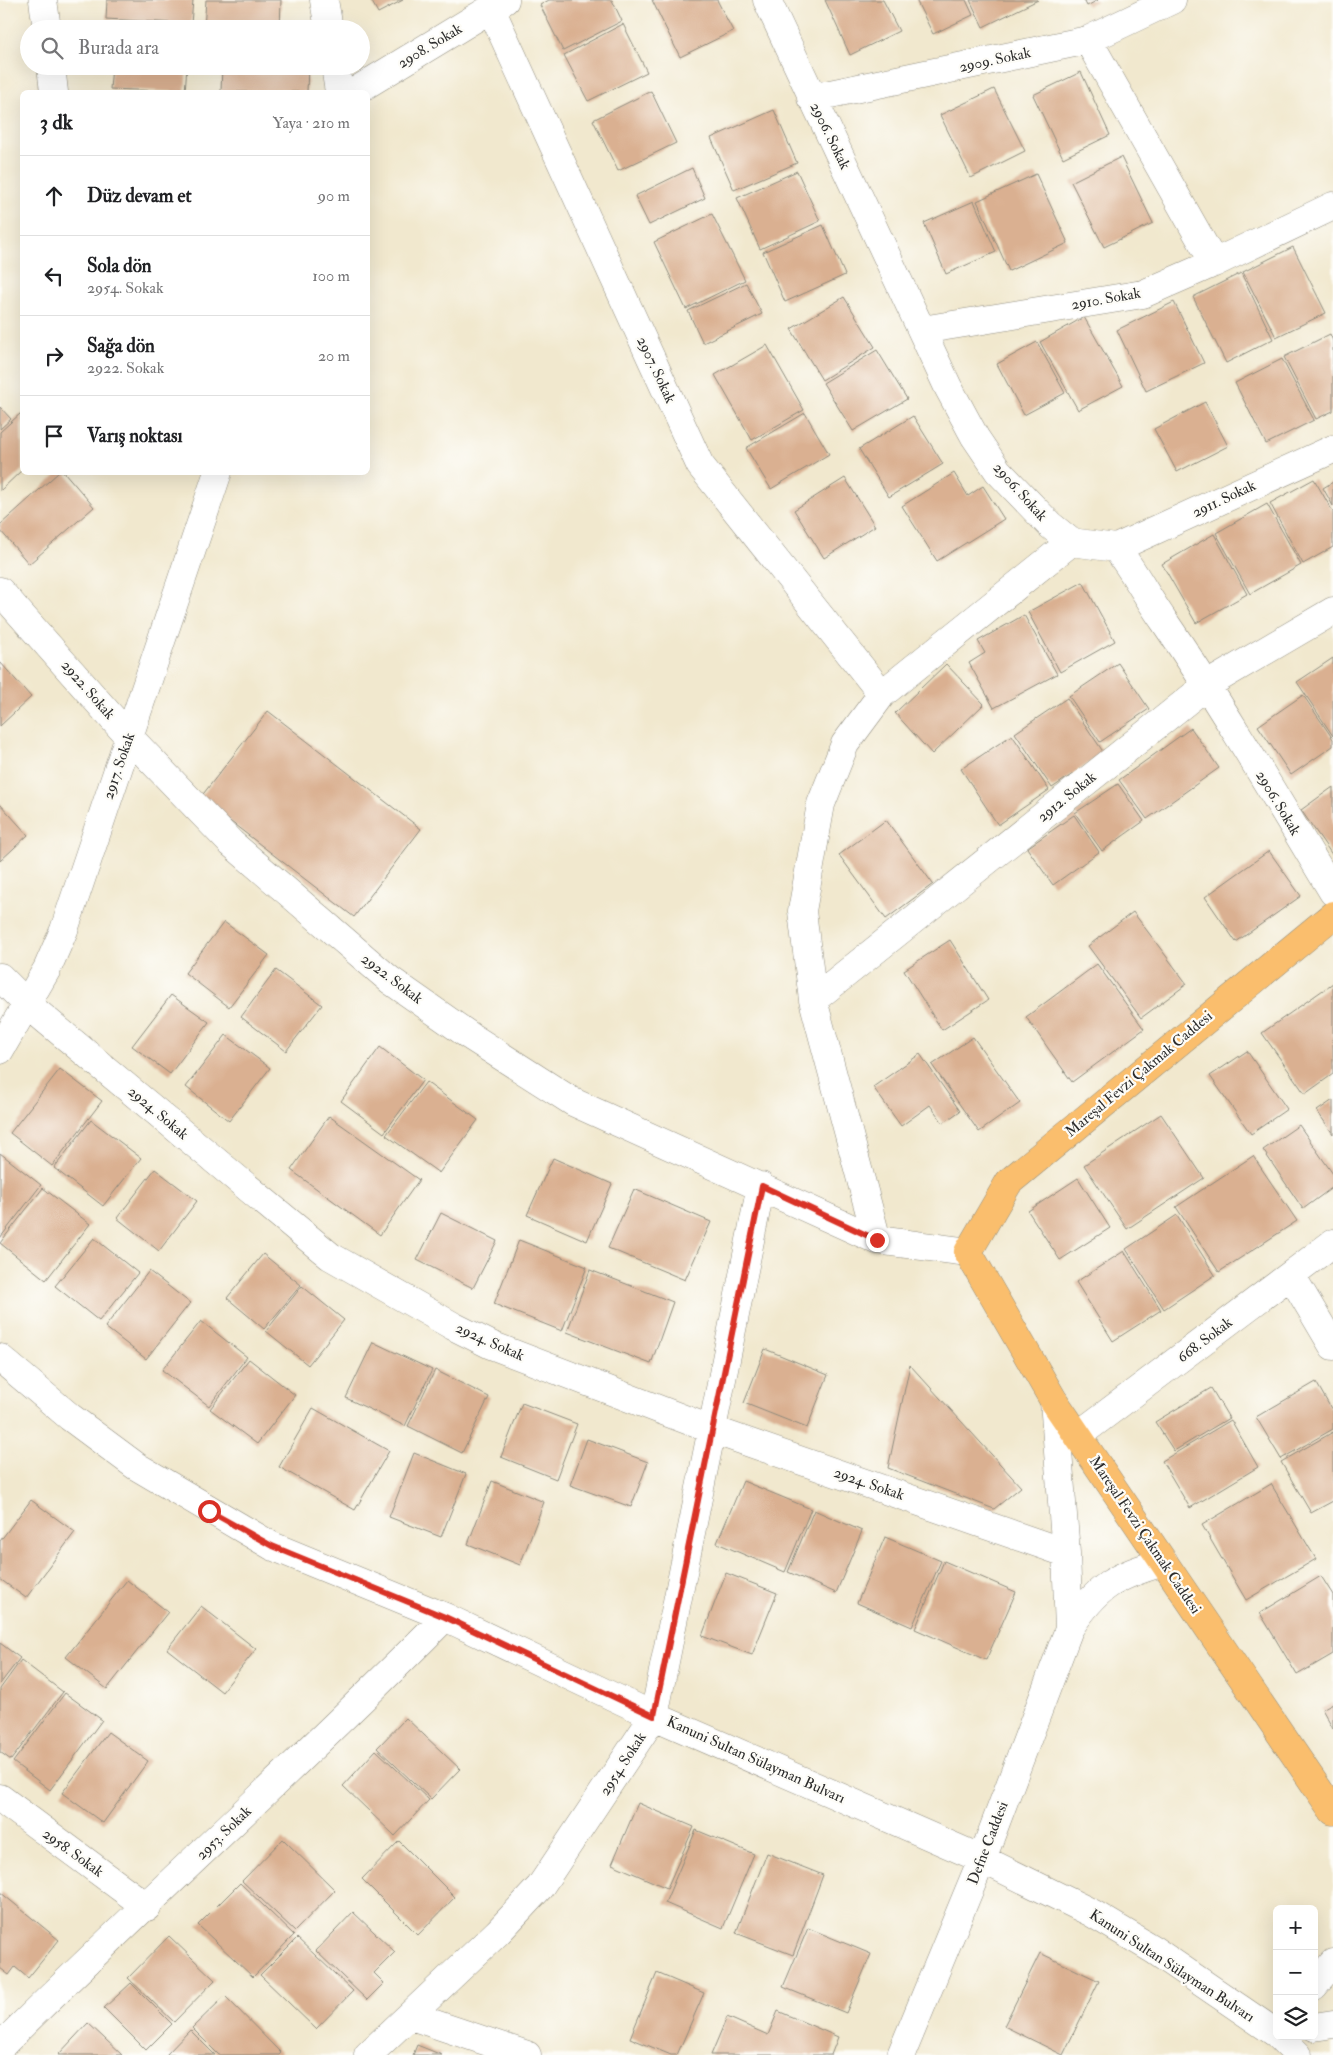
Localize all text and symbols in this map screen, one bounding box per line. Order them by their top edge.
street label: 2908. Sokak [394,19,466,73]
search box [20,20,370,75]
icon: search [38,34,66,62]
text: Burada ara [78,36,159,60]
street label: 2909. Sokak [957,43,1033,77]
street label: 2906. Sokak [806,99,854,173]
text: 3 dk [40,109,73,136]
text: Yaya · 210 m [273,113,350,133]
icon: ahead [40,182,68,210]
text: Düz devam et [87,184,192,208]
text: 90 m [318,186,350,206]
text: Sola dön [87,254,152,278]
icon: left [40,262,68,290]
text: 100 m [312,266,350,286]
text: 2954. Sokak [87,278,164,298]
street label: 2910. Sokak [1070,284,1142,314]
text: Sağa dön [87,334,155,358]
street label: 2907. Sokak [632,334,680,406]
icon: right [40,342,68,370]
text: 20 m [318,346,350,366]
text: 2922. Sokak [87,358,164,378]
icon: arrive [40,422,68,450]
text: Varış noktası [87,424,183,448]
street label: 2906. Sokak [989,459,1051,525]
street label: 2911. Sokak [1189,476,1259,522]
street label: 2922. Sokak [57,656,119,724]
street label: 2917. Sokak [99,730,139,802]
street label: 2906. Sokak [1251,767,1305,839]
street label: 2912. Sokak [1034,768,1100,826]
street label: 2922. Sokak [357,950,427,1008]
street label: Mareşal Fevzi Çakmak Caddesi [1061,1007,1217,1141]
street label: 2924. Sokak [124,1082,192,1144]
route end [866,1229,889,1252]
street label: 668. Sokak [1174,1313,1236,1367]
street label: 2924. Sokak [453,1318,527,1366]
street label: Mareşal Fevzi Çakmak Caddesi [1085,1452,1205,1618]
street label: 2924. Sokak [831,1463,907,1505]
route start [198,1500,221,1523]
street label: Kanuni Sultan Sülayman Bulvarı [664,1712,848,1808]
street label: 2954. Sokak [595,1729,651,1799]
street label: Defne Caddesi [963,1799,1013,1887]
street label: 2953. Sokak [192,1802,256,1864]
street label: 2958. Sokak [39,1824,107,1882]
street label: Kanuni Sultan Sülayman Bulvarı [1086,1905,1258,2027]
map controls [1273,1905,1318,2040]
button: + [1273,1905,1318,1950]
button: − [1273,1950,1318,1995]
button: layers [1273,1995,1318,2040]

